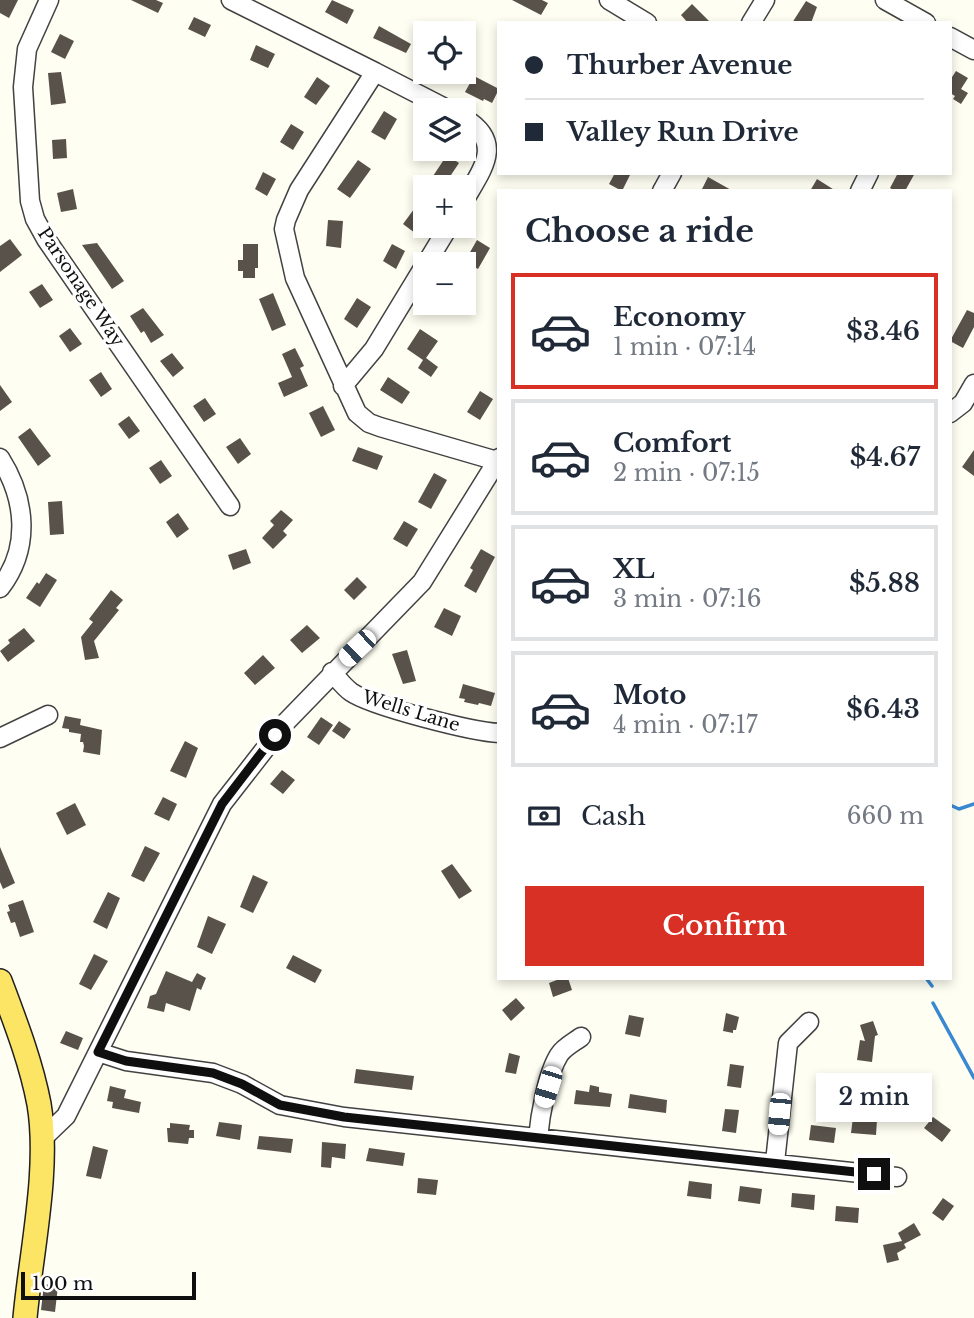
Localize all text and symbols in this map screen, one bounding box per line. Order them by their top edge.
map controls [413,21,476,315]
button: locate [413,21,476,84]
text: Thurber Avenue [567,49,793,81]
button: layers [413,98,476,161]
text: Valley Run Drive [567,116,799,148]
button: + [413,175,476,238]
text: Choose a ride [525,211,754,251]
street label: Parsonage Way [33,223,129,351]
button: − [413,252,476,315]
icon: car [529,300,592,363]
text: Economy [613,301,746,333]
text: $3.46 [846,315,920,347]
text: 1 min · 07:14 [613,333,756,361]
icon: car [529,426,592,489]
text: Comfort [613,427,731,459]
text: $4.67 [850,441,920,473]
text: 2 min · 07:15 [613,459,760,487]
icon: car [529,552,592,615]
text: XL [613,553,655,585]
text: $5.88 [849,567,920,599]
text: 3 min · 07:16 [613,585,761,613]
car [335,626,380,670]
icon: car [529,678,592,741]
text: Moto [613,679,686,711]
street label: Wells Lane [359,685,462,736]
text: $6.43 [846,693,920,725]
text: 4 min · 07:17 [613,711,758,739]
route start [259,719,291,751]
icon: cash [525,797,563,835]
text: Cash [581,800,646,832]
text: 660 m [847,802,924,830]
button: Confirm [525,886,924,966]
car [532,1064,565,1110]
callout: 2 min [816,1072,932,1122]
text: 2 min [839,1083,909,1111]
car [767,1092,792,1136]
route end [858,1158,890,1190]
scale bar [21,1269,196,1301]
text: 100 m [32,1272,93,1295]

